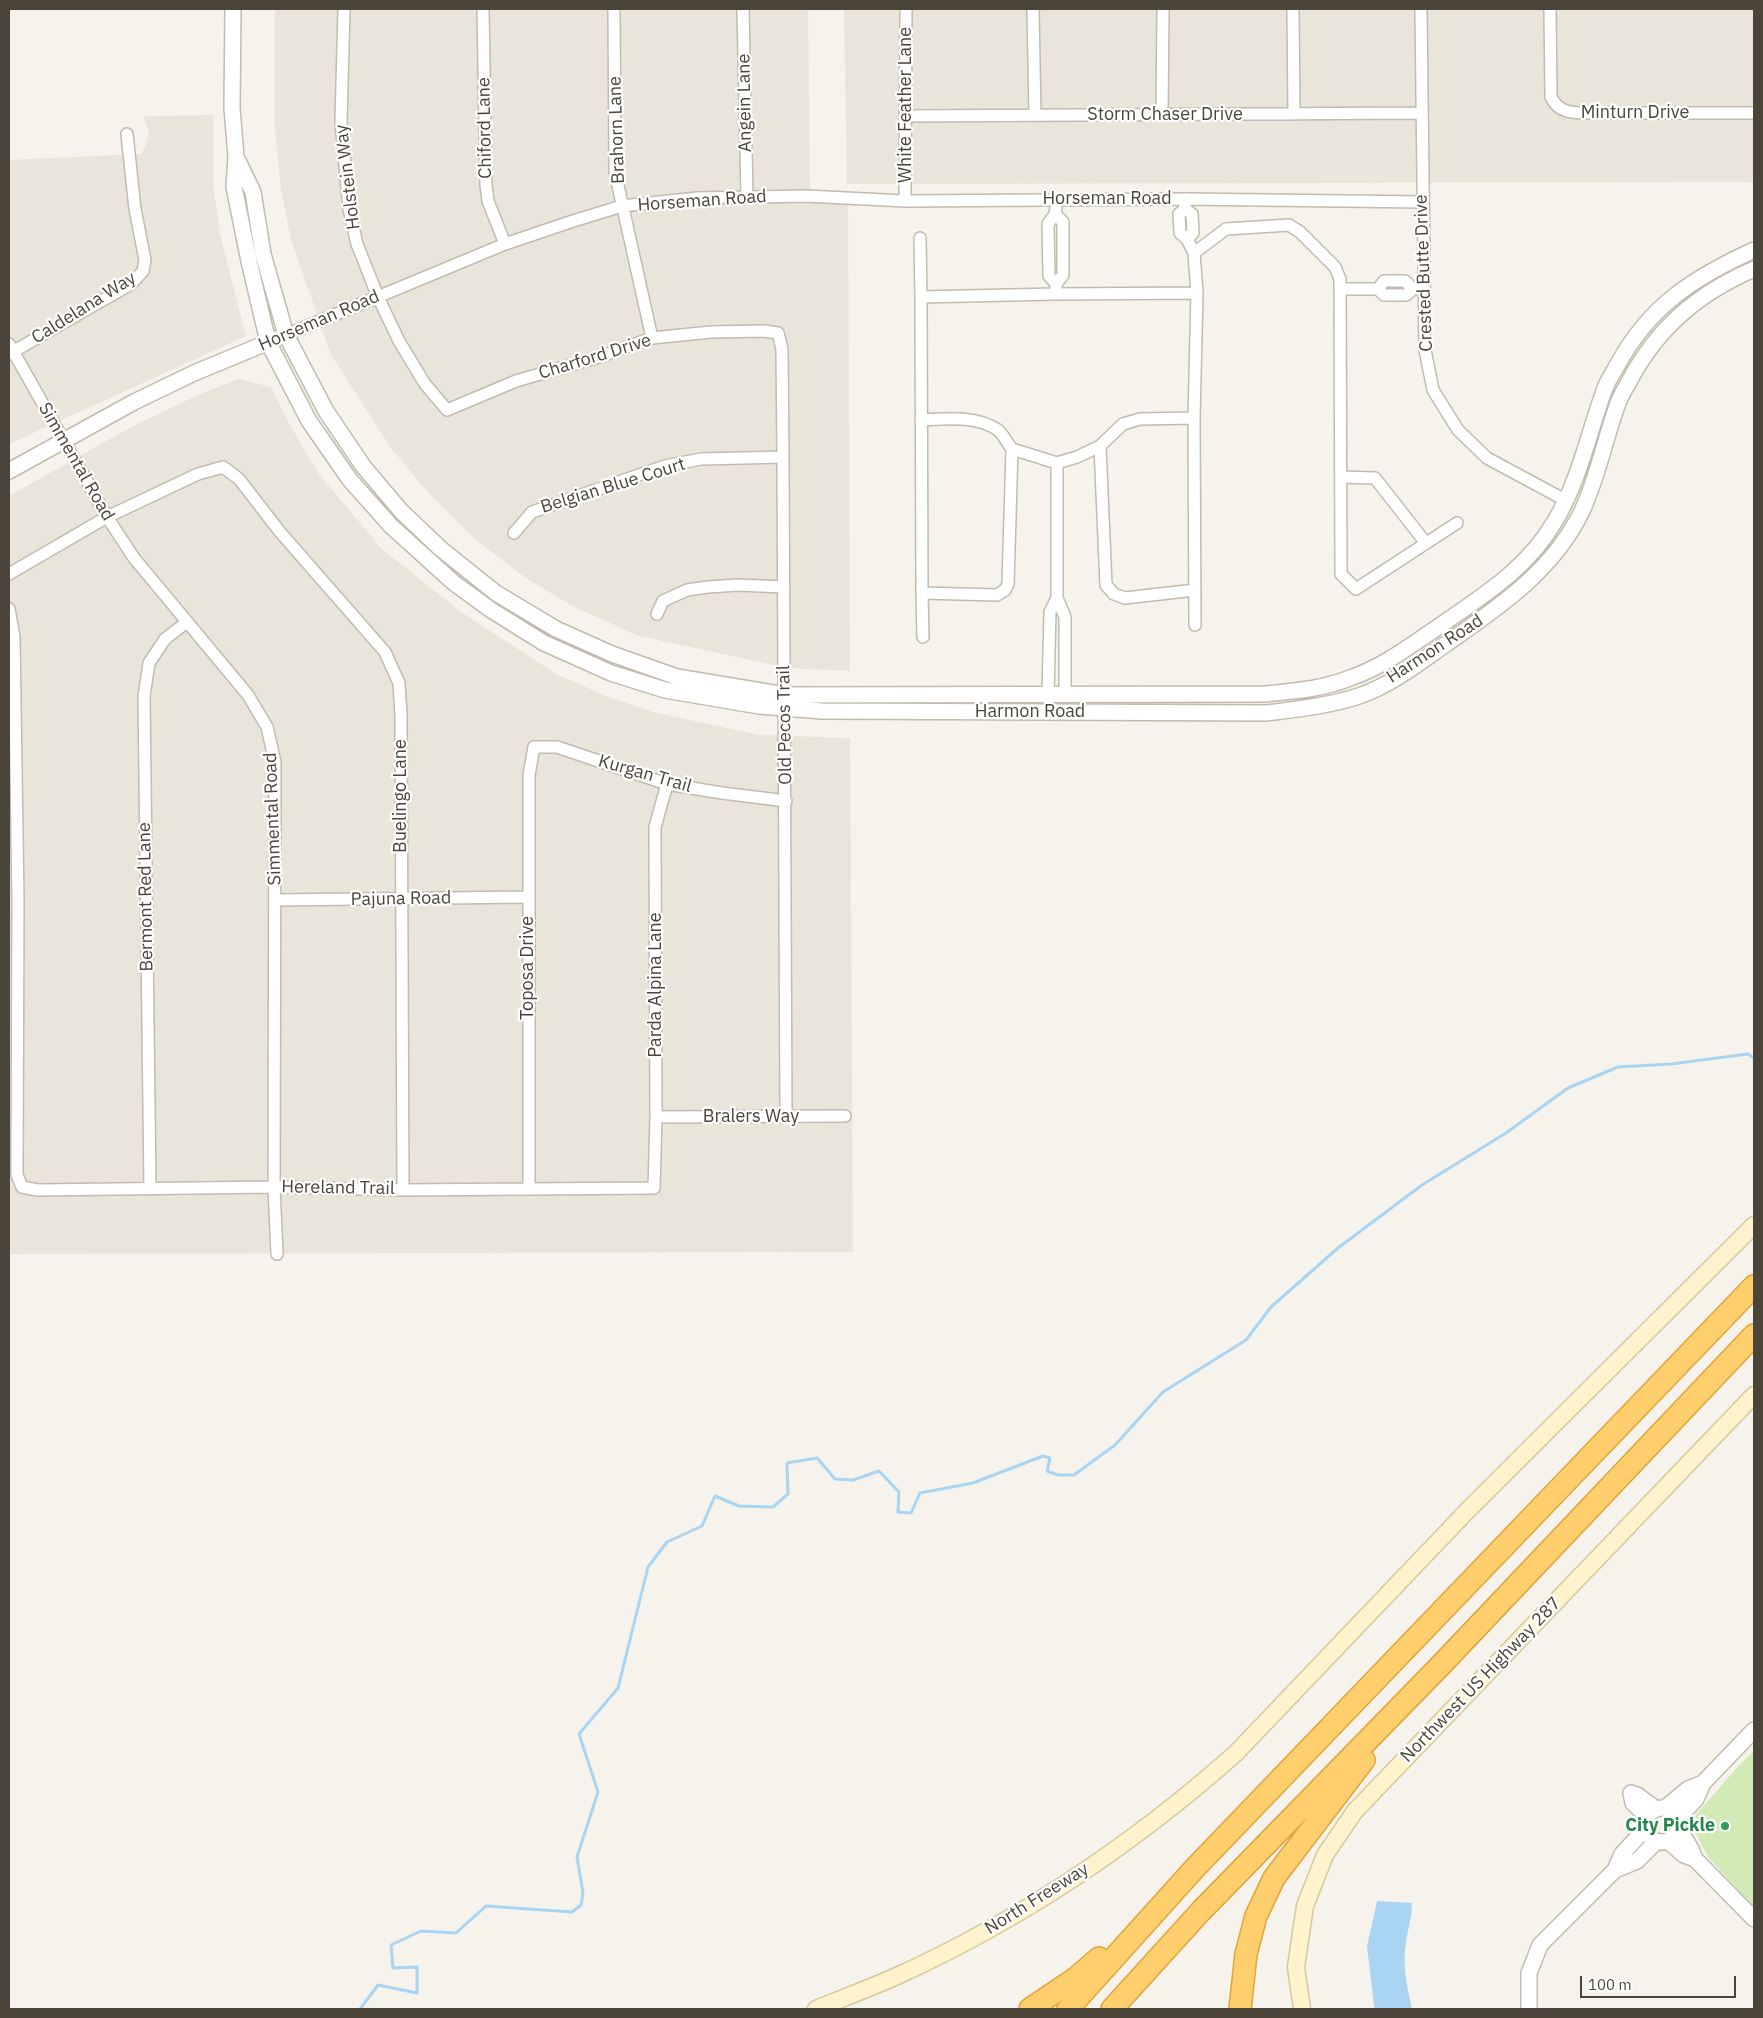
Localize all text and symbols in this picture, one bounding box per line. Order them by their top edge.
street label: White Feather Lane [895,27,917,183]
street label: Angein Lane [733,53,757,153]
street label: Brahorn Lane [604,76,630,184]
street label: Chiford Lane [473,77,497,179]
street label: Minturn Drive [1581,102,1689,124]
street label: Storm Chaser Drive [1087,104,1243,126]
street label: Holstein Way [331,123,365,231]
street label: Horseman Road [637,186,767,216]
street label: Horseman Road [1042,188,1172,210]
street label: Crested Butte Drive [1410,194,1438,352]
street label: Caldelana Way [28,267,140,349]
street label: Horseman Road [255,286,383,356]
street label: Charford Drive [536,330,654,384]
street label: Simmental Road [33,399,119,525]
street label: Belgian Blue Court [538,454,688,518]
street label: Harmon Road [1383,610,1487,688]
street label: Old Pecos Trail [773,665,797,785]
street label: Harmon Road [975,701,1085,723]
street label: Buelingo Lane [390,739,412,853]
street label: Kurgan Trail [596,750,694,798]
street label: Simmental Road [260,752,286,886]
street label: Bermont Red Lane [134,822,158,972]
street label: Pajuna Road [351,887,451,911]
street label: Parda Alpina Lane [645,912,667,1058]
street label: Toposa Drive [517,916,539,1020]
street label: Bralers Way [703,1106,799,1128]
street label: Hereland Trail [281,1176,395,1200]
street label: Northwest US Highway 287 [1396,1593,1566,1767]
place label: City Pickle [1625,1815,1715,1837]
marker: City Pickle [1719,1820,1731,1832]
street label: North Freeway [981,1858,1093,1940]
scale bar [1583,1966,1739,1998]
text: 100 m [1588,1975,1632,1994]

